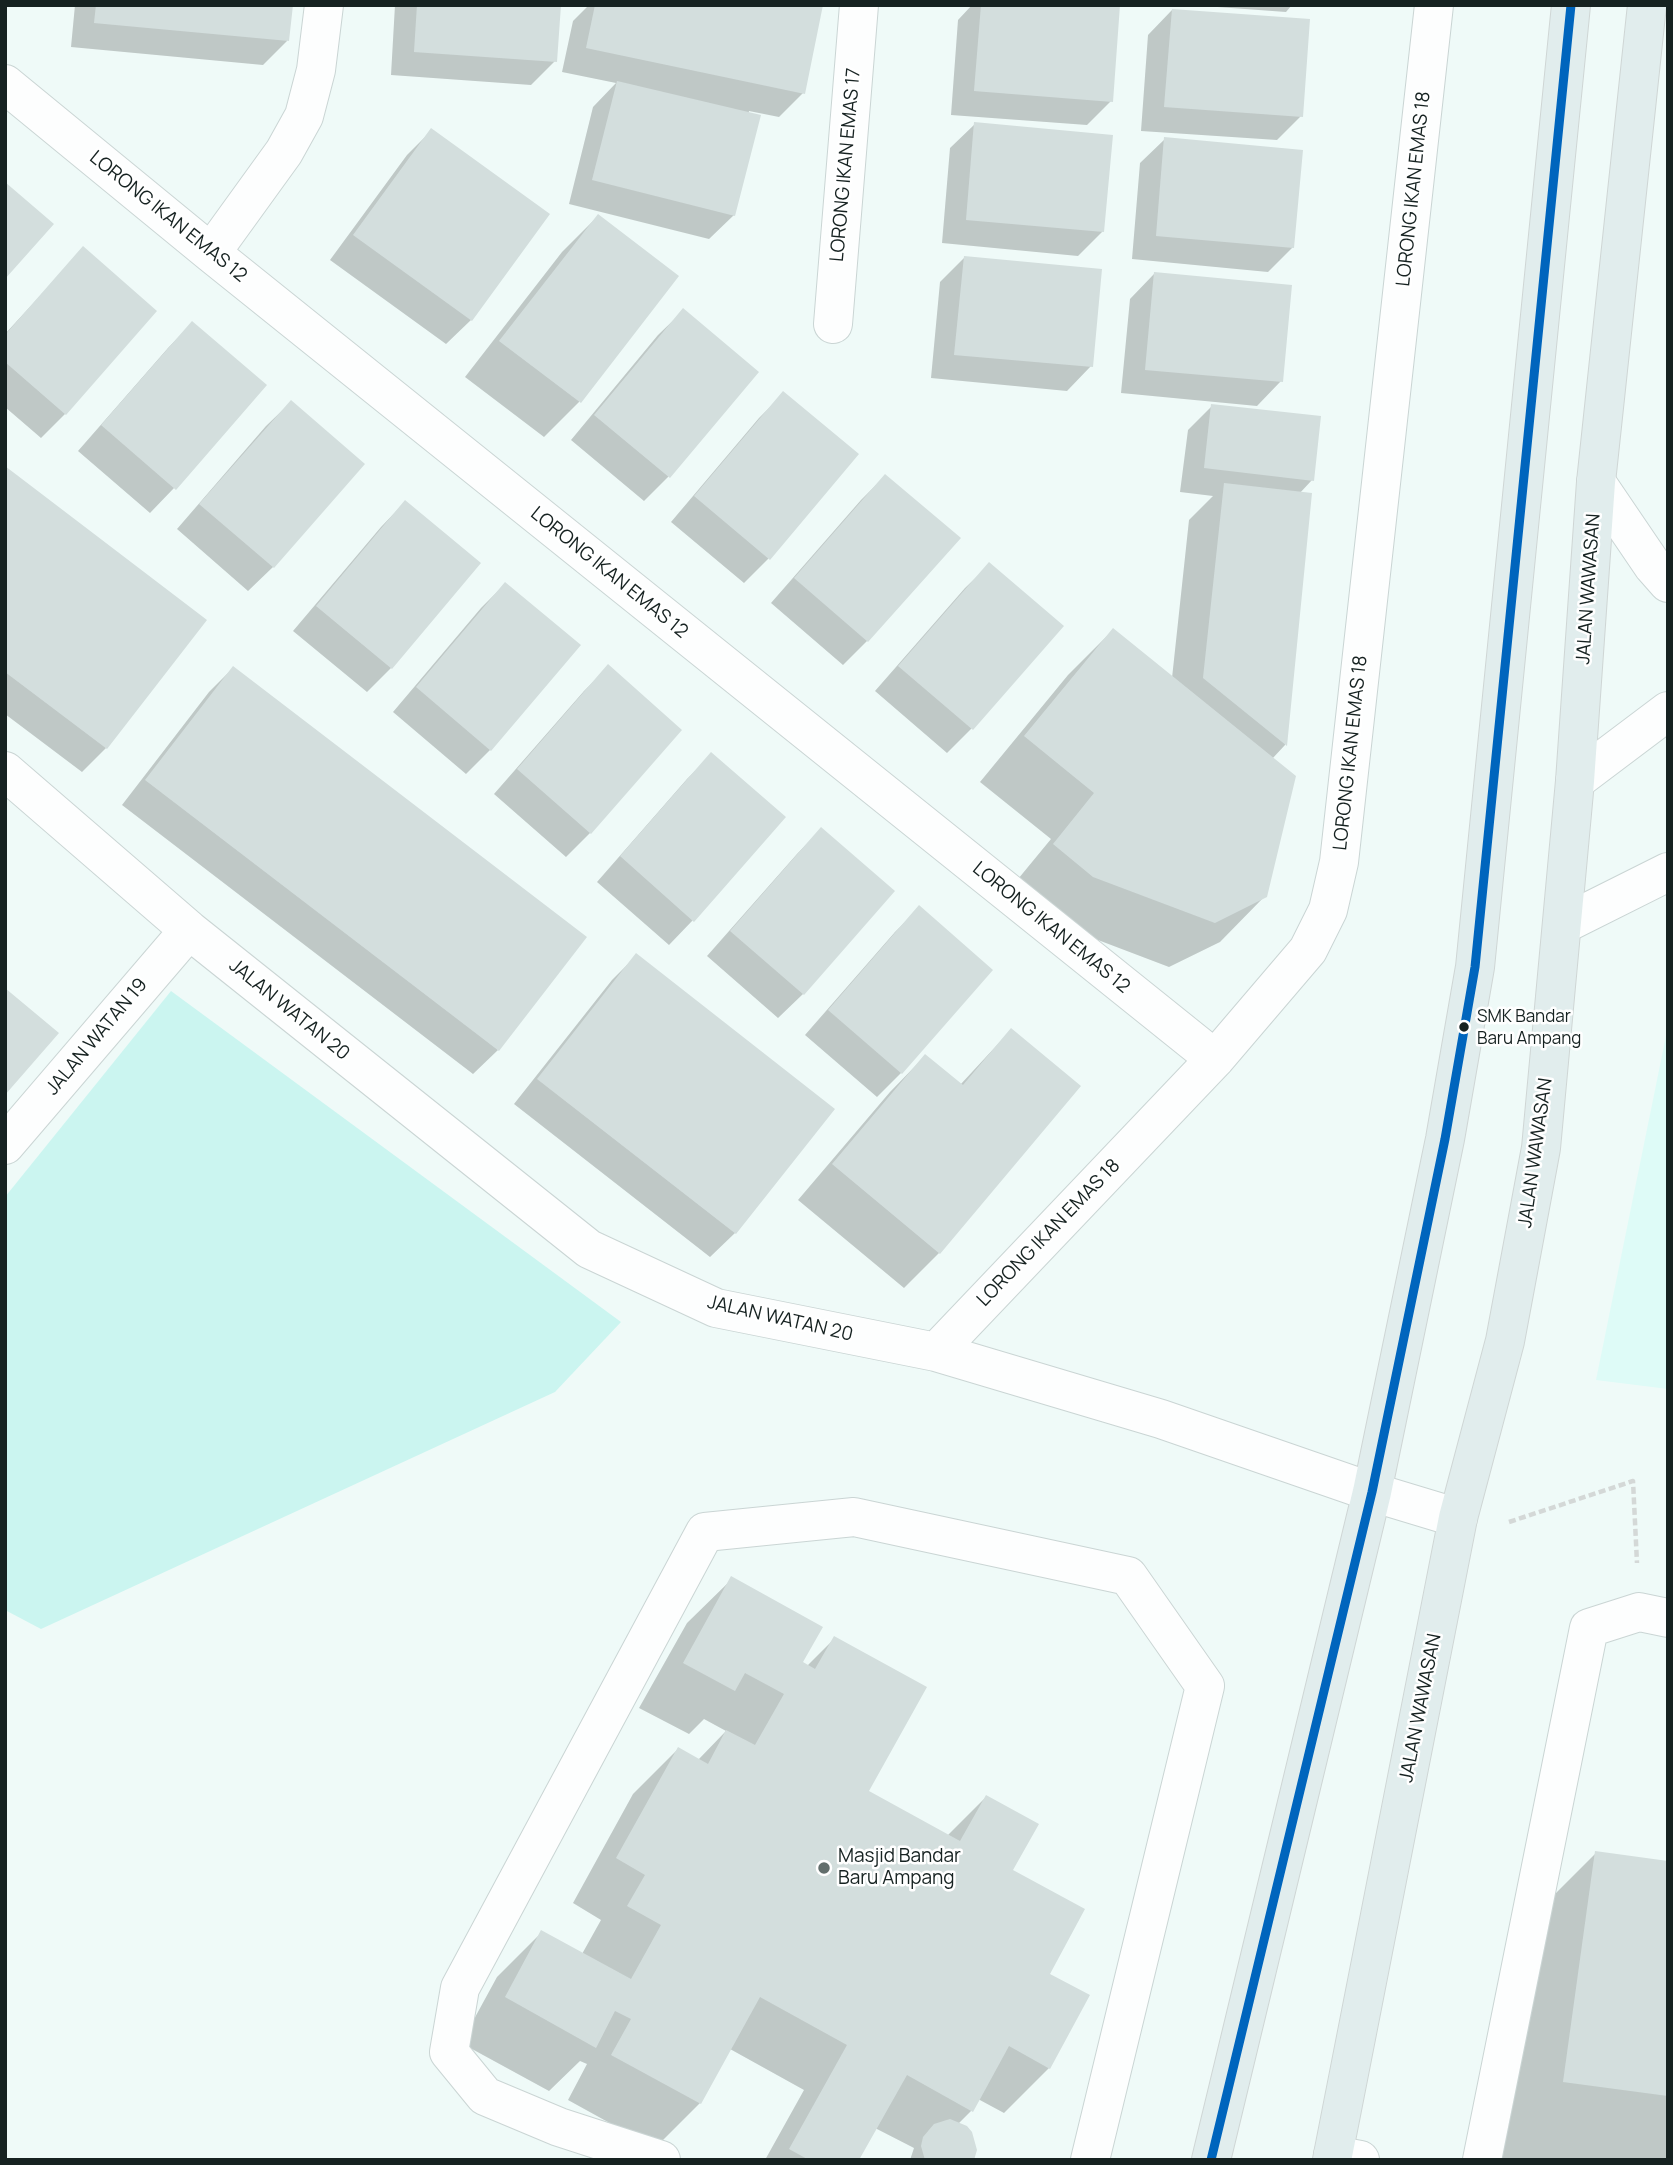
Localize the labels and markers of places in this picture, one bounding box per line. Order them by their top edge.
place label: SMK Bandar Baru Ampang [1477,1007,1581,1047]
marker: SMK Bandar Baru Ampang [1457,1020,1471,1034]
place label: Masjid Bandar Baru Ampang [838,1846,961,1890]
marker: Masjid Bandar Baru Ampang [816,1860,832,1876]

